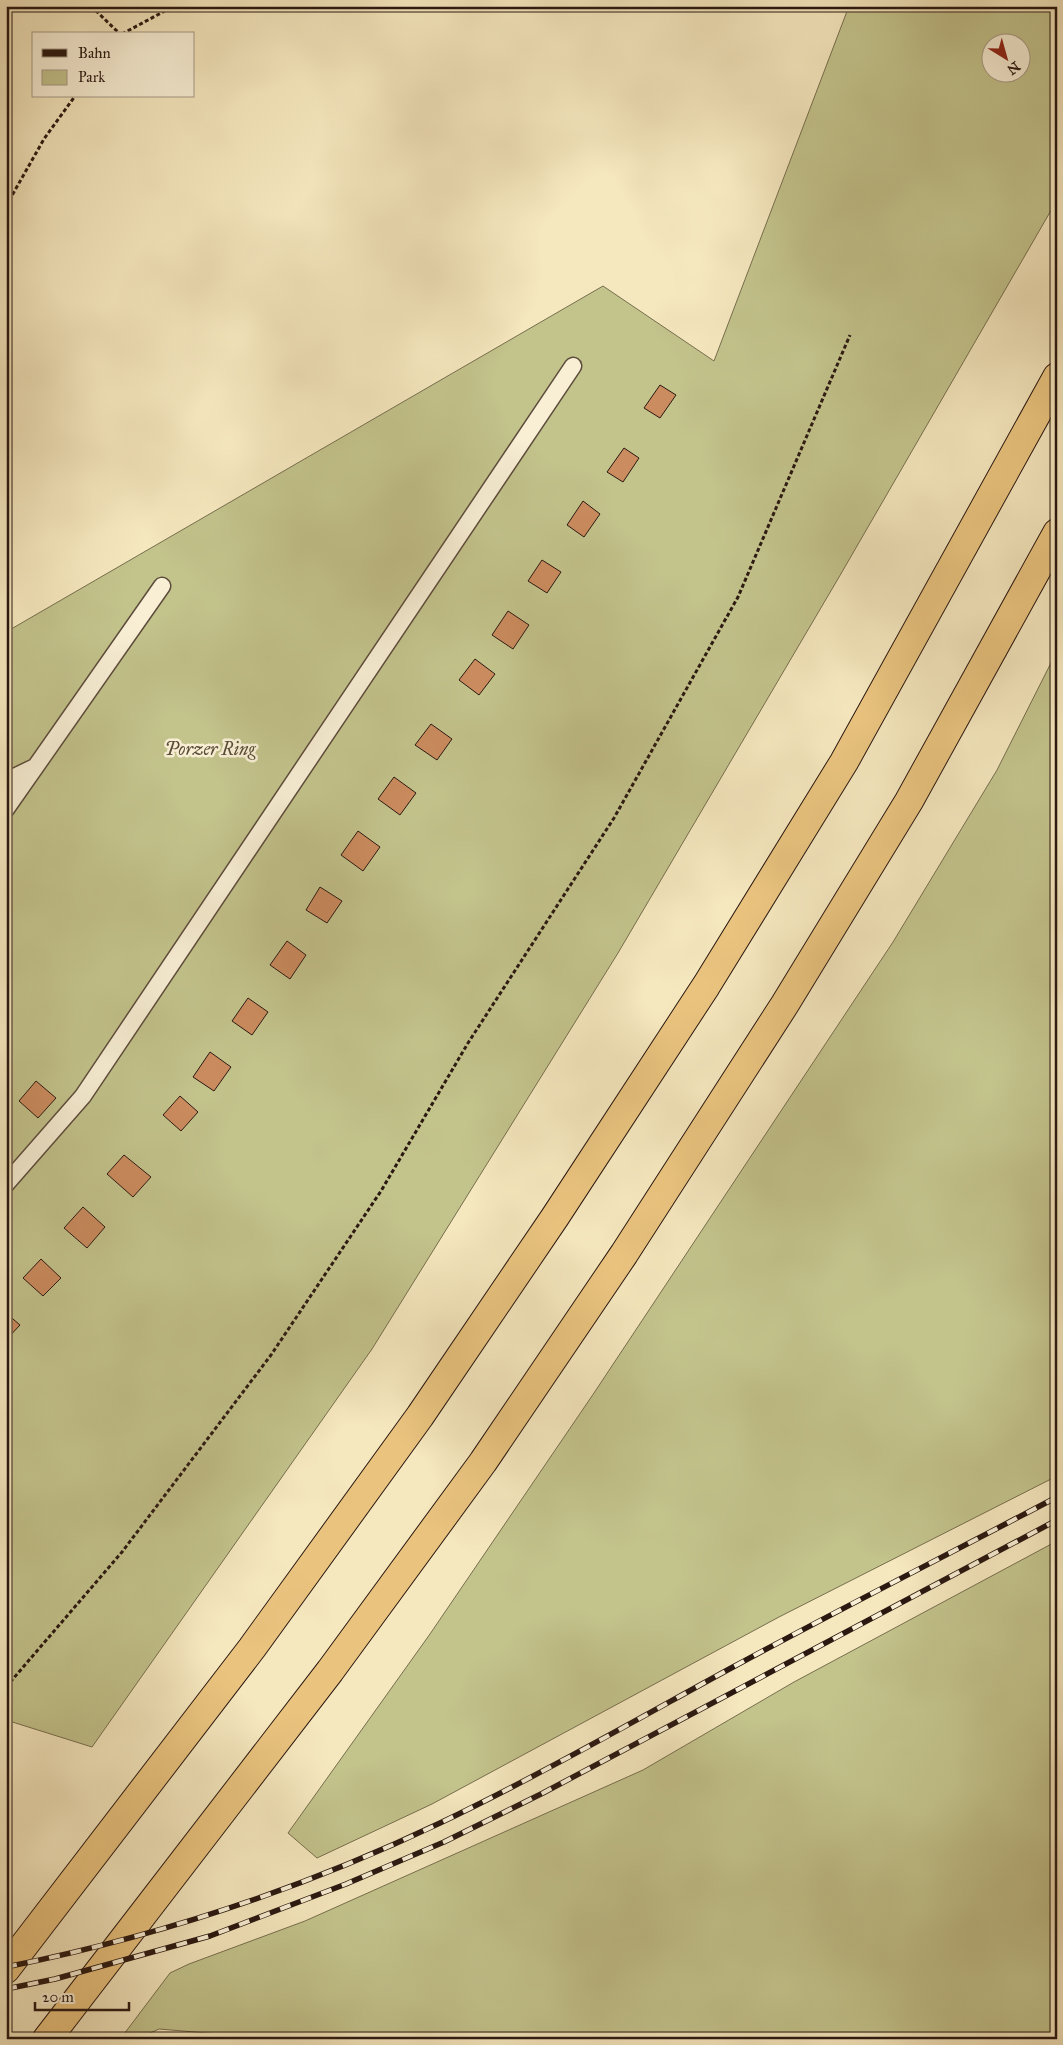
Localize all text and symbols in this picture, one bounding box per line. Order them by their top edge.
legend [32,32,195,98]
north arrow [980,32,1030,82]
text: Bahn [78,44,111,62]
text: N [1004,58,1023,78]
text: Park [78,68,105,86]
park label: Porzer Ring [165,738,256,760]
scale bar [35,1980,129,2012]
text: 20 m [42,1988,74,2006]

